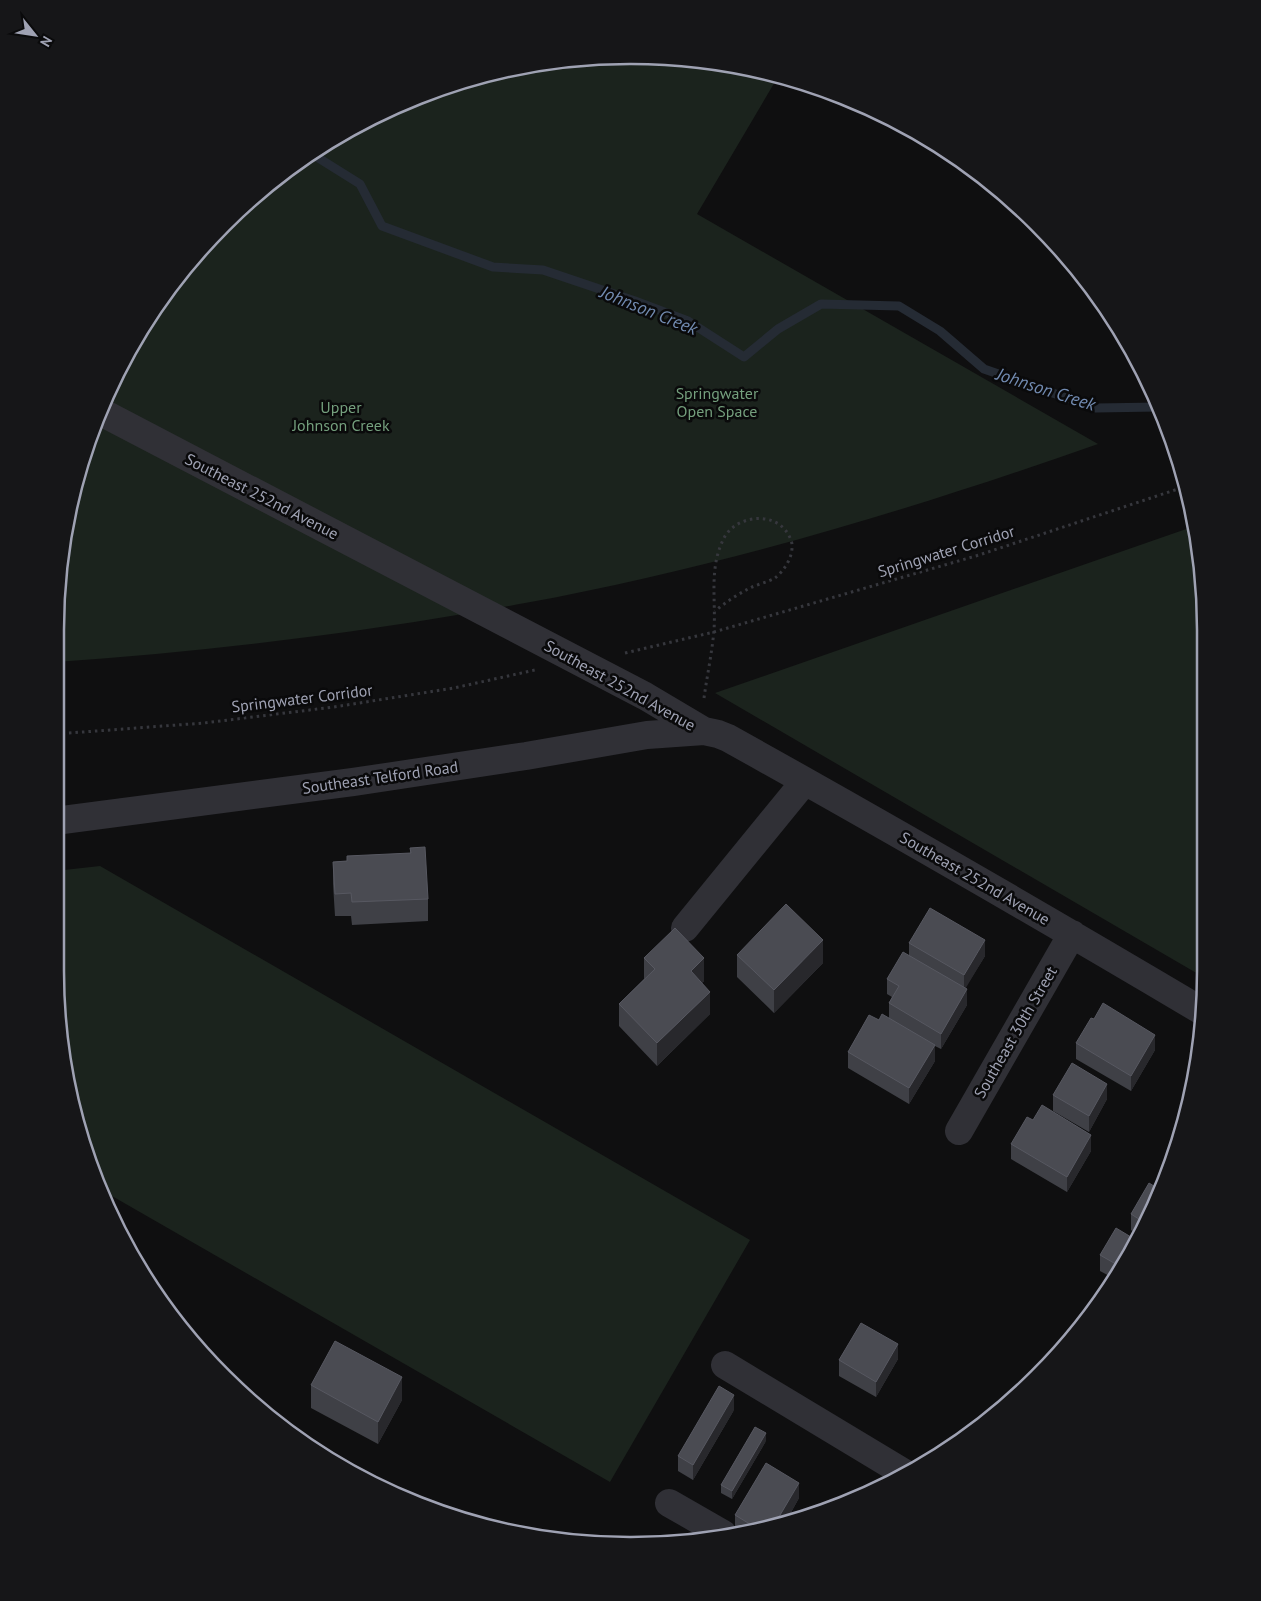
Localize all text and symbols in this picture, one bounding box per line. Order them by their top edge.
north arrow [10,10,60,60]
text: N [36,33,56,50]
water label: Johnson Creek [595,279,702,340]
water label: Johnson Creek [992,362,1099,416]
park label: Springwater Open Space [676,383,759,421]
park label: Upper Johnson Creek [291,397,390,435]
street label: Southeast 252nd Avenue [182,449,342,543]
street label: Springwater Corridor [875,521,1017,581]
street label: Southeast 252nd Avenue [541,635,699,735]
street label: Springwater Corridor [230,679,374,717]
street label: Southeast Telford Road [301,756,459,798]
street label: Southeast 252nd Avenue [897,827,1053,929]
street label: Southeast 30th Street [969,962,1061,1102]

